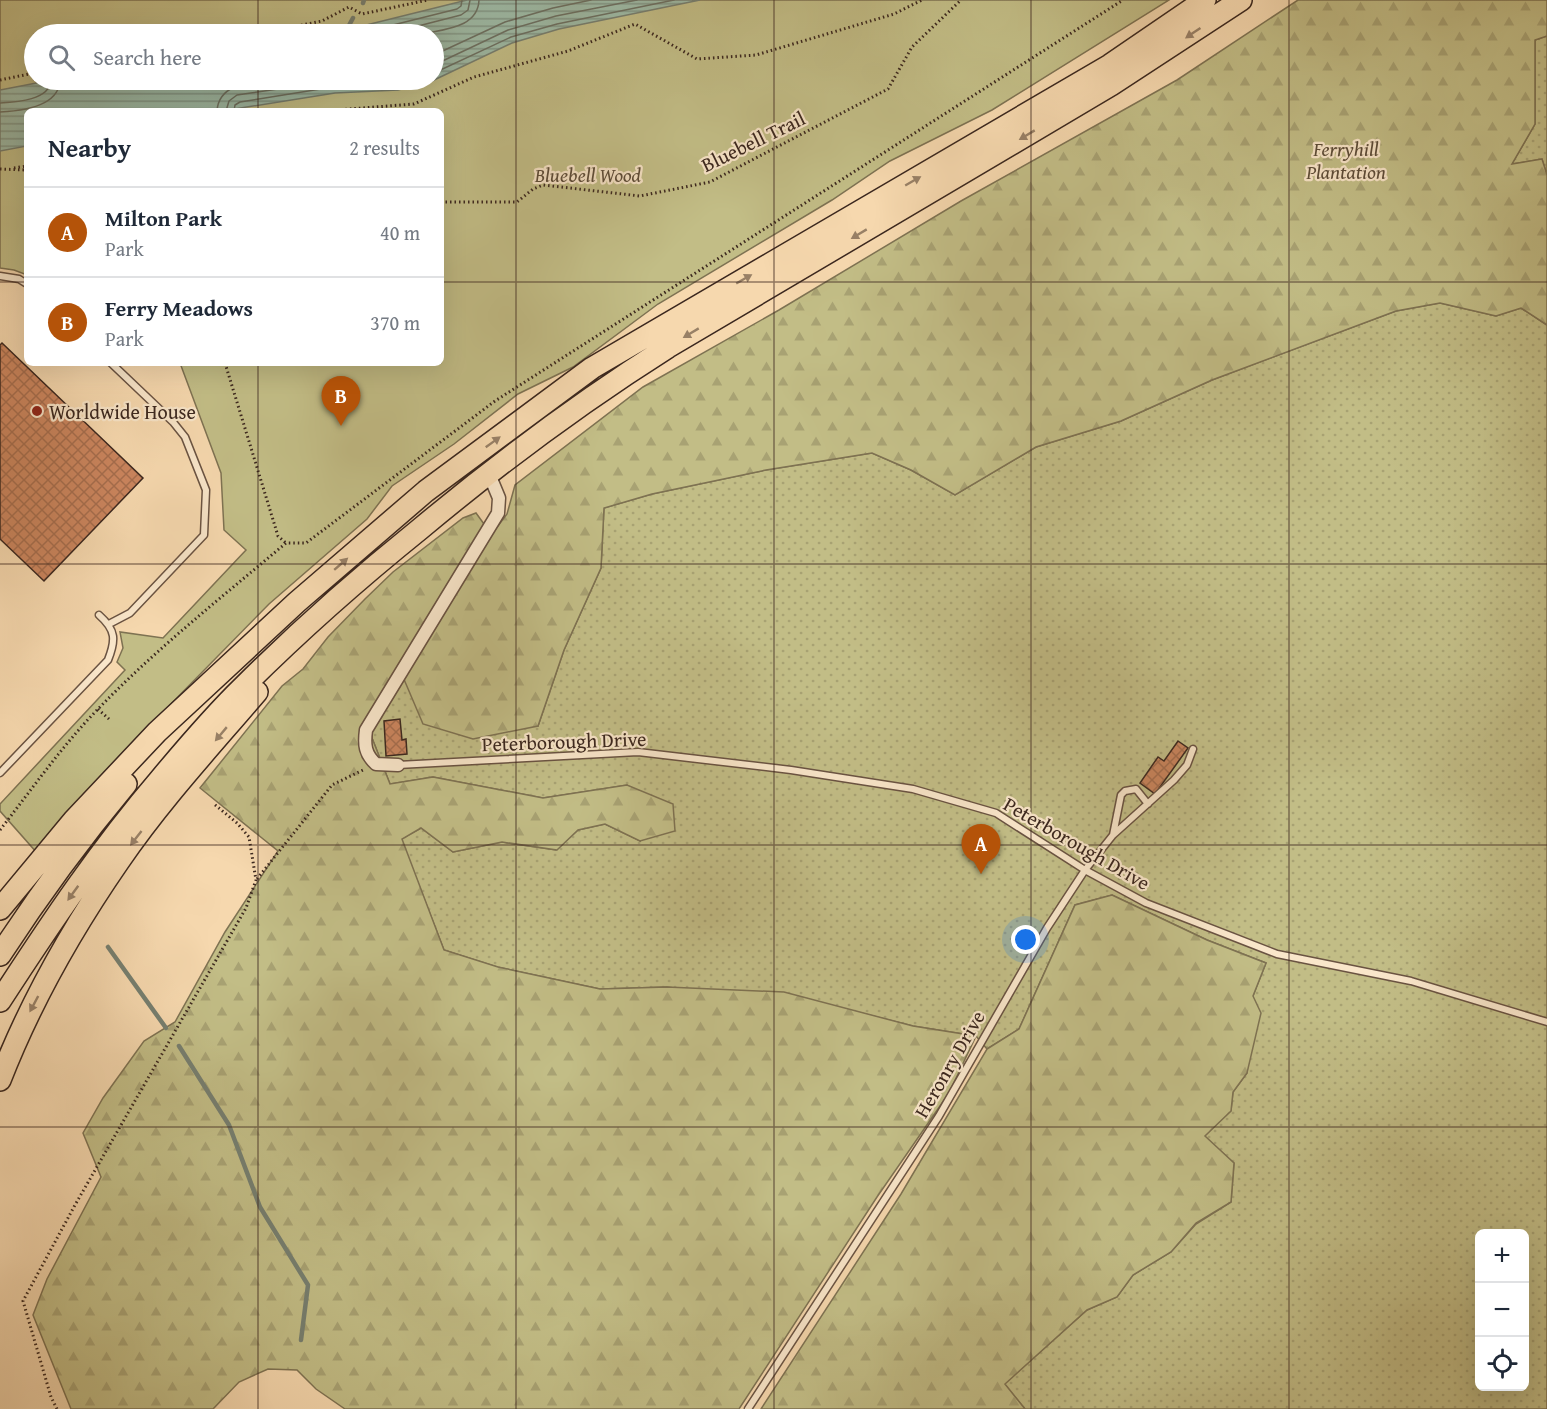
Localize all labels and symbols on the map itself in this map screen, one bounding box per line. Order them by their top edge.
one-way arrow [1185,27,1201,38]
street label: Bluebell Trail [696,103,810,179]
one-way arrow [1018,130,1035,140]
park label: Ferryhill Plantation [1305,134,1386,186]
park label: Bluebell Wood [534,160,642,189]
one-way arrow [905,175,921,186]
one-way arrow [850,229,867,239]
one-way arrow [736,274,753,284]
one-way arrow [683,328,699,339]
pin: B [322,376,360,426]
place label: Worldwide House [49,397,196,426]
marker: Worldwide House [30,404,44,418]
one-way arrow [485,436,500,448]
one-way arrow [333,558,348,571]
street label: Peterborough Drive [481,724,647,758]
one-way arrow [215,726,228,741]
street label: Peterborough Drive [998,789,1156,897]
pin: A [962,824,1000,874]
one-way arrow [131,830,143,845]
one-way arrow [67,885,79,900]
your location [1011,925,1040,954]
one-way arrow [29,995,39,1012]
street label: Heronry Drive [907,1005,991,1123]

